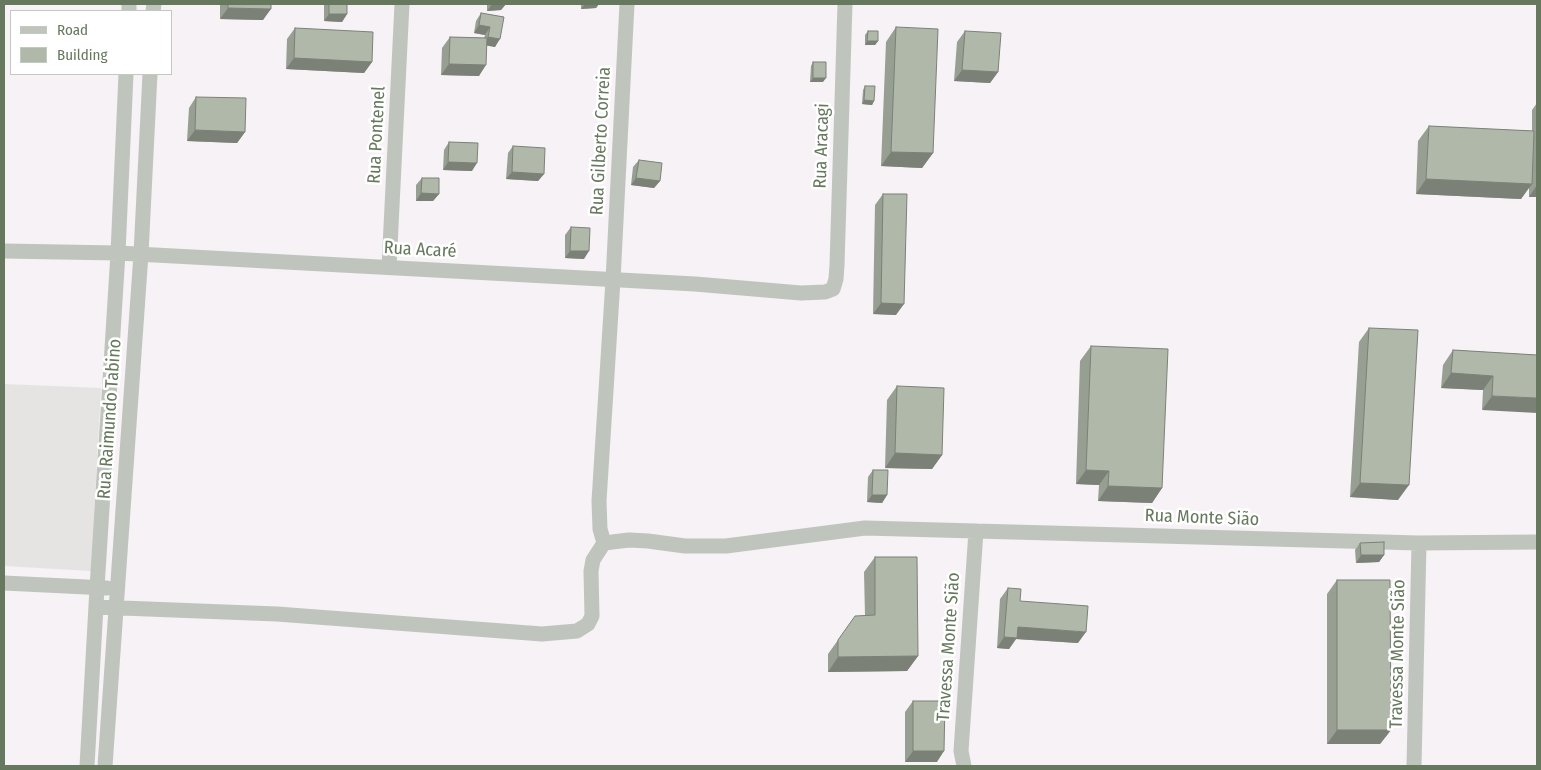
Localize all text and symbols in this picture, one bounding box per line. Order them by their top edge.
legend [10,10,172,75]
text: Road [57,21,88,39]
text: Building [57,46,108,64]
street label: Rua Gilberto Correia [586,66,616,216]
street label: Rua Pontenel [364,86,390,184]
street label: Rua Aracagi [810,103,834,189]
street label: Rua Acaré [383,237,457,263]
street label: Rua Raimundo Tabino [94,338,126,500]
street label: Rua Monte Sião [1144,505,1260,531]
street label: Travessa Monte Sião [933,572,965,722]
street label: Travessa Monte Sião [1386,579,1410,729]

